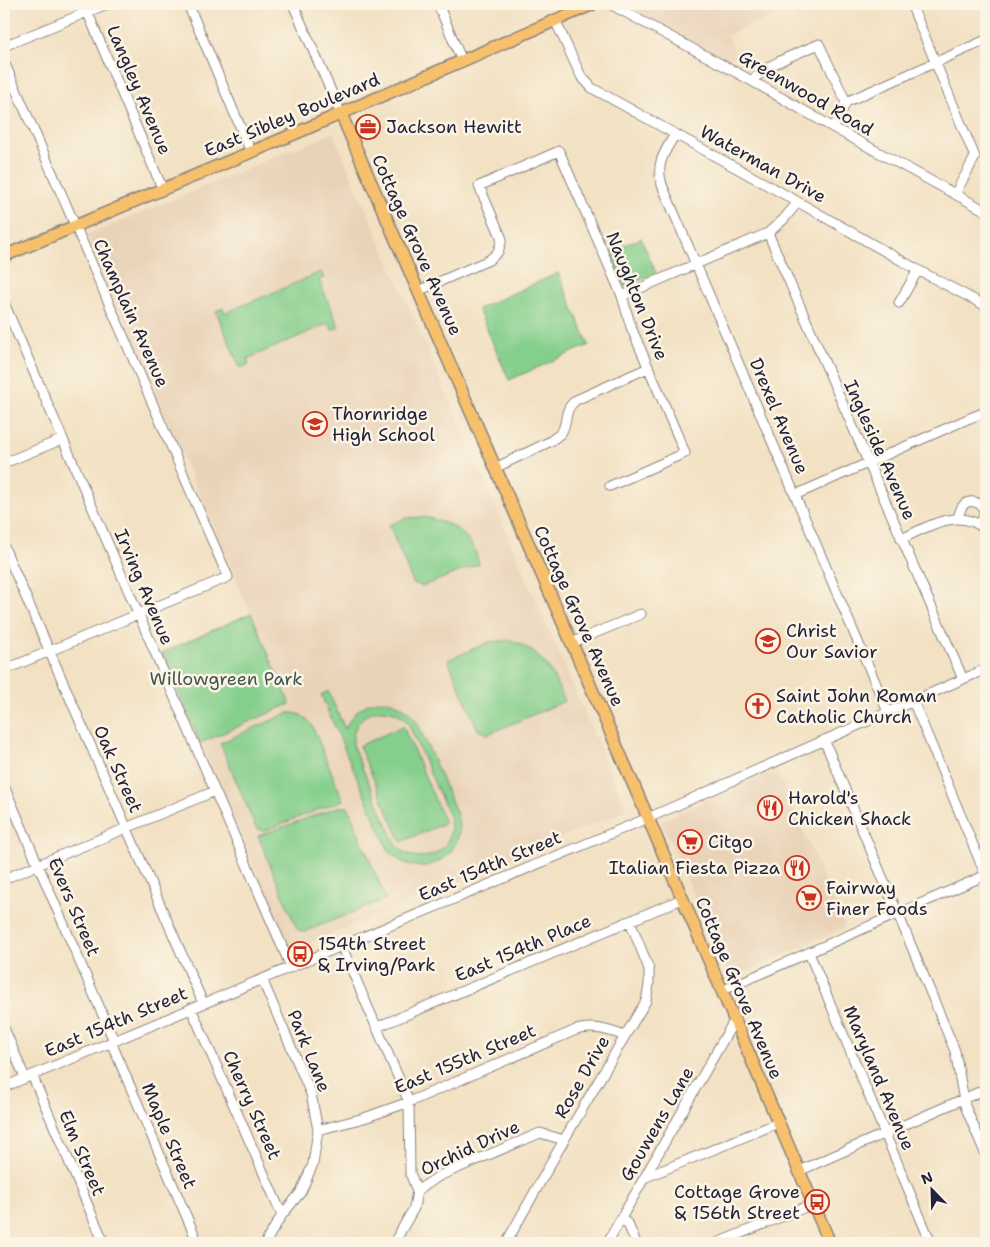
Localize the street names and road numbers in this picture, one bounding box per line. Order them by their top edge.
street label: Langley Avenue [101,22,177,158]
street label: Greenwood Road [734,45,878,141]
street label: East Sibley Boulevard [201,67,383,163]
street label: Waterman Drive [696,119,830,209]
street label: Cottage Grove Avenue [366,151,468,339]
street label: Naughton Drive [600,228,674,364]
street label: Champlain Avenue [87,235,175,391]
street label: Drexel Avenue [744,354,814,478]
street label: Ingleside Avenue [838,376,922,524]
street label: Cottage Grove Avenue [528,522,630,710]
street label: Irving Avenue [109,525,179,649]
street label: Oak Street [88,721,148,817]
street label: East 154th Street [415,825,565,907]
street label: Evers Street [42,854,106,960]
street label: Cottage Grove Avenue [690,893,788,1083]
street label: East 154th Place [451,908,595,988]
street label: East 154th Street [41,981,191,1063]
street label: Maryland Avenue [838,1002,920,1154]
street label: Park Lane [282,1006,336,1096]
street label: East 155th Street [391,1018,539,1100]
street label: Rose Drive [549,1031,615,1123]
street label: Cherry Street [217,1047,287,1163]
street label: Gouwens Lane [615,1062,699,1186]
street label: Maple Street [136,1079,202,1193]
street label: Elm Street [53,1106,111,1200]
street label: Orchid Drive [417,1115,523,1181]

